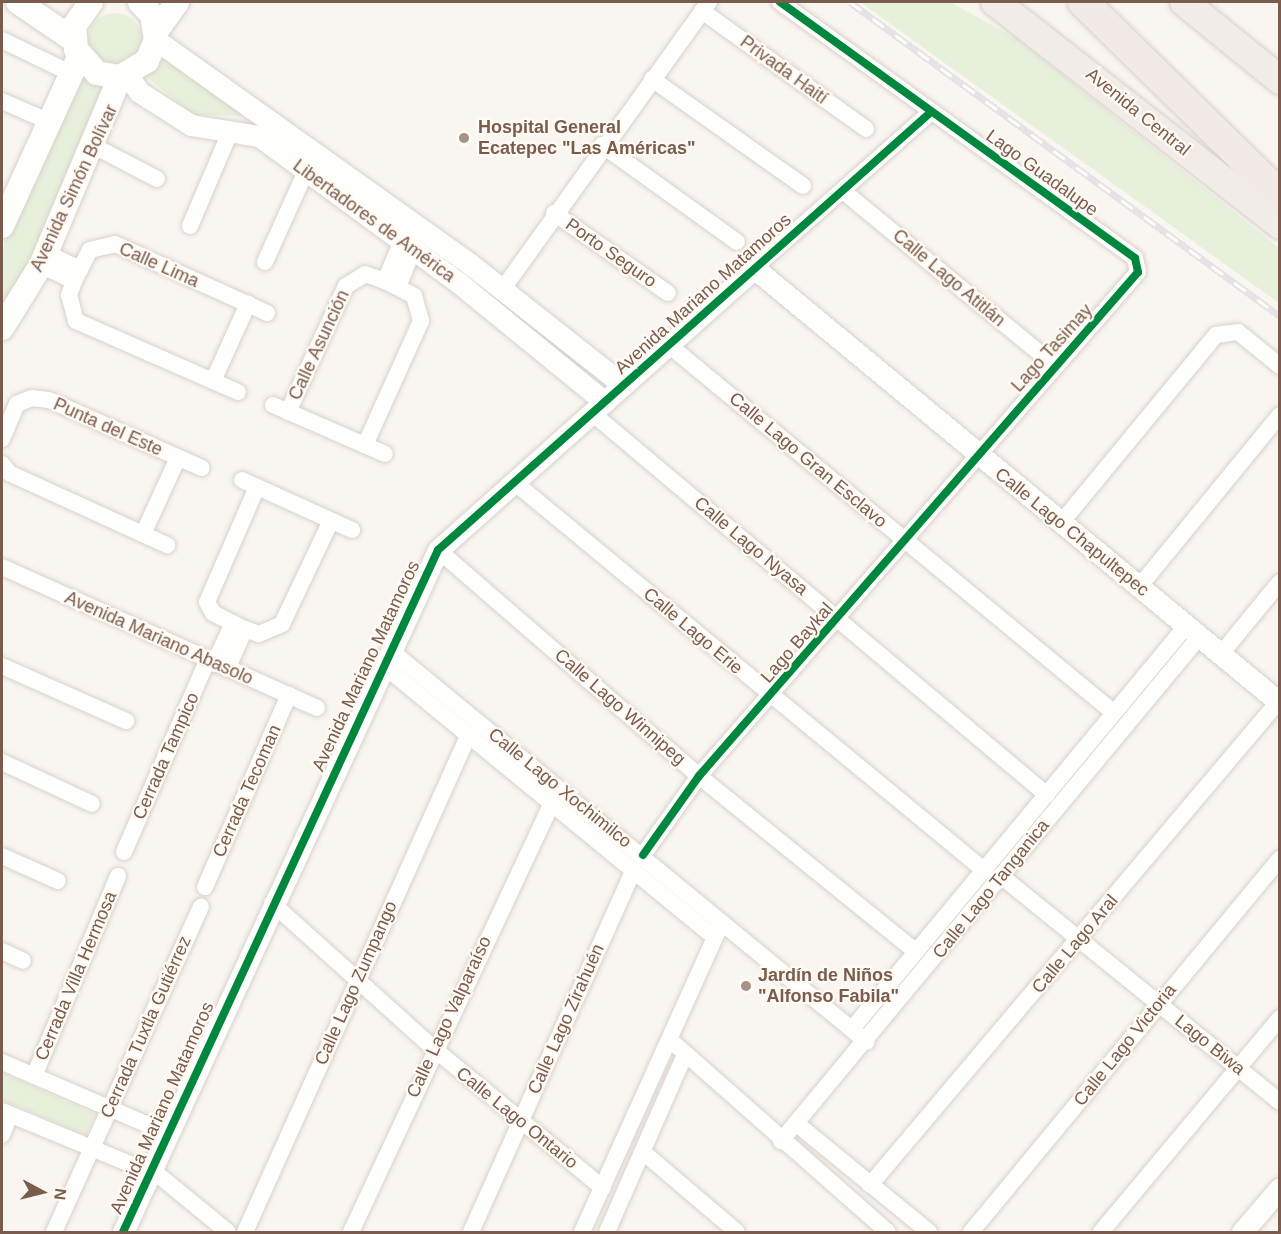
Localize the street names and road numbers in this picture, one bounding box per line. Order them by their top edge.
street label: Privada Haití [736,31,832,109]
street label: Avenida Central [1082,63,1194,161]
street label: Avenida Simón Bolívar [26,101,122,275]
street label: Lago Guadalupe [982,125,1102,221]
street label: Libertadores de América [288,155,460,287]
street label: Avenida Mariano Matamoros [610,209,796,379]
street label: Porto Seguro [561,214,661,292]
street label: Calle Lago Atitlán [888,224,1010,332]
street label: Calle Lima [116,238,202,292]
street label: Calle Asunción [284,286,354,404]
street label: Lago Tasimay [1007,300,1097,396]
street label: Calle Lago Gran Esclavo [725,388,891,532]
street label: Punta del Este [50,393,166,461]
street label: Calle Lago Chapultepec [991,463,1153,601]
street label: Calle Lago Nyasa [690,492,812,600]
street label: Avenida Mariano Matamoros [308,557,424,775]
street label: Calle Lago Erie [639,583,747,679]
street label: Avenida Mariano Abasolo [61,586,257,690]
street label: Lago Baykal [756,599,838,687]
street label: Calle Lago Winnipeg [550,644,690,770]
street label: Cerrada Tampico [128,689,204,823]
street label: Cerrada Tecoman [208,721,286,861]
street label: Calle Lago Xochimilco [484,724,636,852]
street label: Calle Lago Tanganica [928,815,1054,963]
street label: Cerrada Villa Hermosa [31,888,121,1064]
street label: Calle Lago Aral [1027,890,1123,998]
street label: Calle Lago Zumpango [310,898,402,1068]
street label: Cerrada Tuxtla Gutiérrez [96,932,196,1122]
street label: Calle Lago Valparaíso [402,933,496,1101]
street label: Calle Lago Zirahuén [523,941,609,1097]
street label: Calle Lago Victoria [1069,980,1181,1110]
street label: Avenida Mariano Matamoros [105,999,219,1217]
street label: Lago Biwa [1171,1010,1249,1080]
street label: Calle Lago Ontario [452,1062,582,1174]

